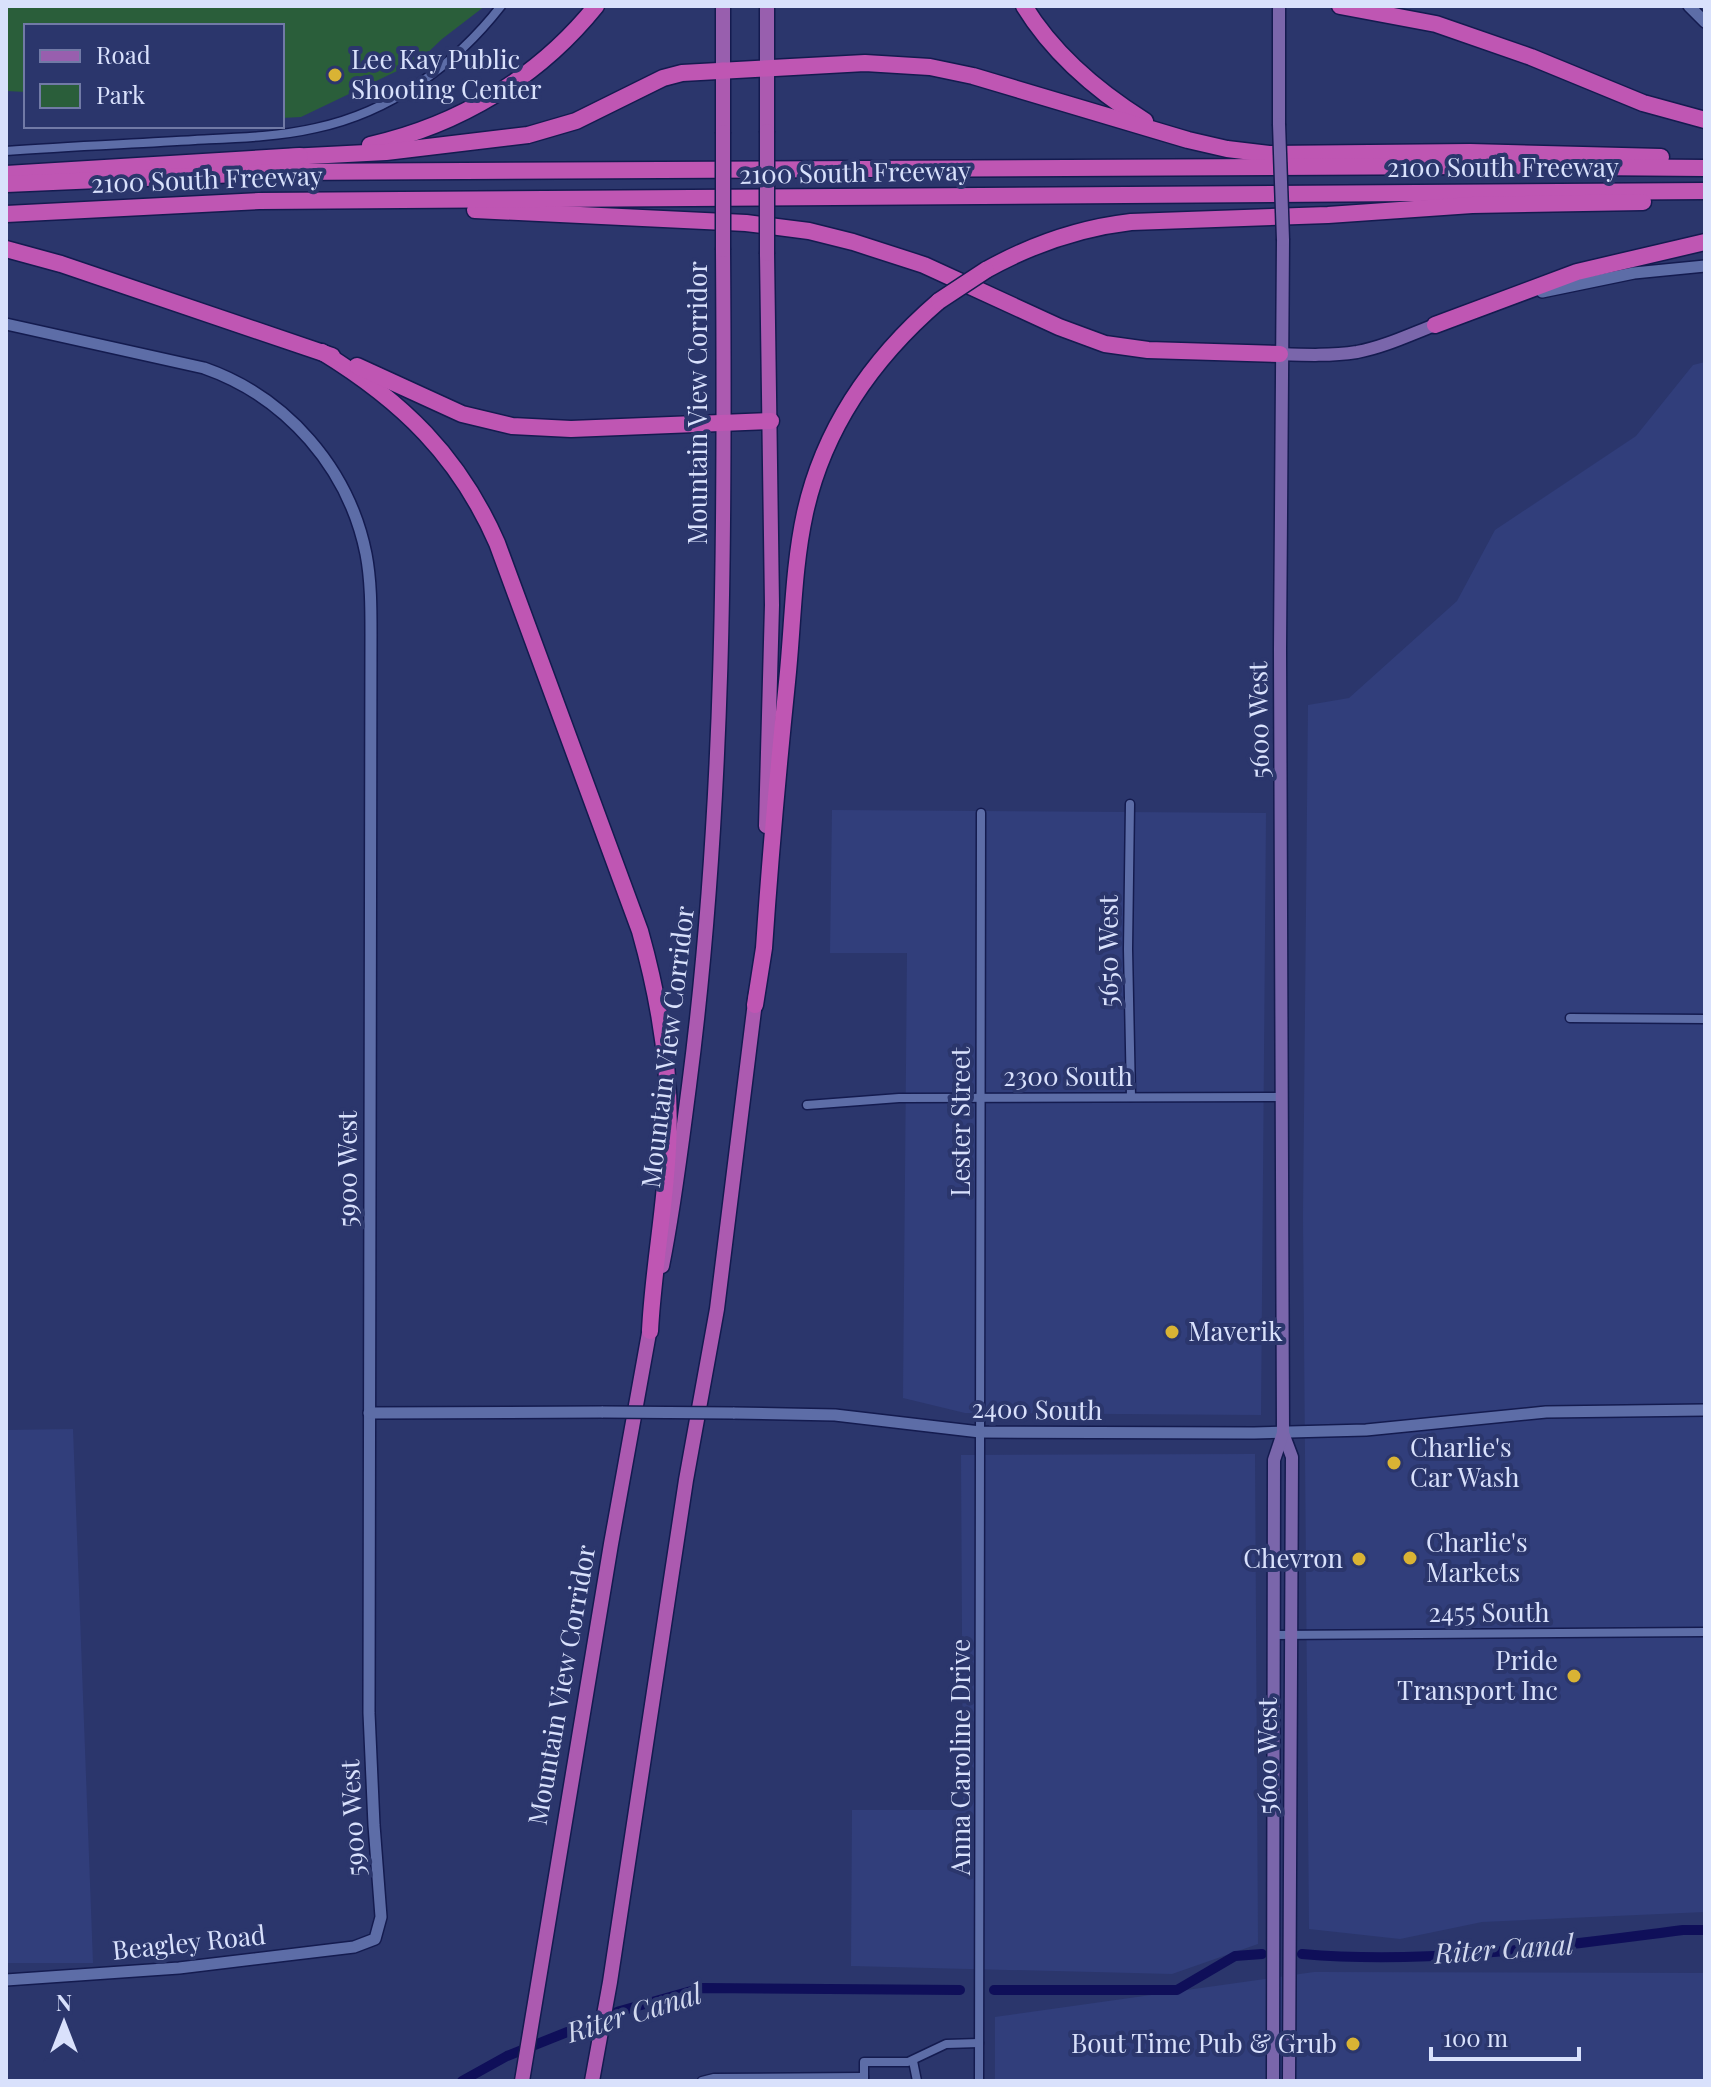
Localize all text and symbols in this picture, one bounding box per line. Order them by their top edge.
legend [24,24,284,128]
text: Road [96,38,151,70]
place label: Lee Kay Public Shooting Center [351,41,542,106]
marker: Lee Kay Public Shooting Center [326,66,344,84]
text: Park [96,78,146,110]
street label: 2100 South Freeway [1387,149,1619,184]
street label: 2100 South Freeway [739,152,971,191]
street label: 2100 South Freeway [90,157,323,200]
street label: Mountain View Corridor [679,261,714,545]
street label: 5600 West [1239,661,1276,779]
street label: 5650 West [1090,894,1125,1007]
street label: Mountain View Corridor [632,903,701,1190]
street label: Lester Street [942,1046,977,1197]
street label: 2300 South [1003,1058,1133,1093]
street label: 5900 West [329,1110,364,1227]
place label: Maverik [1188,1313,1283,1348]
marker: Maverik [1163,1323,1181,1341]
street label: 2400 South [971,1390,1103,1427]
place label: Charlie's Car Wash [1410,1429,1520,1494]
marker: Charlie's Car Wash [1385,1454,1403,1472]
place label: Charlie's Markets [1426,1524,1528,1589]
place label: Chevron [1243,1540,1343,1575]
street label: Mountain View Corridor [519,1541,602,1828]
marker: Charlie's Markets [1401,1549,1419,1567]
marker: Chevron [1350,1550,1368,1568]
street label: 2455 South [1429,1594,1549,1629]
street label: Anna Caroline Drive [942,1639,977,1876]
place label: Pride Transport Inc [1397,1642,1558,1707]
marker: Pride Transport Inc [1565,1667,1583,1685]
street label: 5600 West [1249,1697,1284,1814]
street label: 5900 West [331,1758,372,1877]
street label: Beagley Road [110,1916,267,1967]
water label: Riter Canal [1432,1924,1576,1971]
water label: Riter Canal [560,1973,707,2050]
north arrow [24,1983,104,2063]
text: N [56,1987,72,2017]
scale bar [1431,2011,1579,2061]
text: 100 m [1443,2021,1508,2053]
place label: Bout Time Pub & Grub [1071,2025,1337,2060]
marker: Bout Time Pub & Grub [1344,2035,1362,2053]

